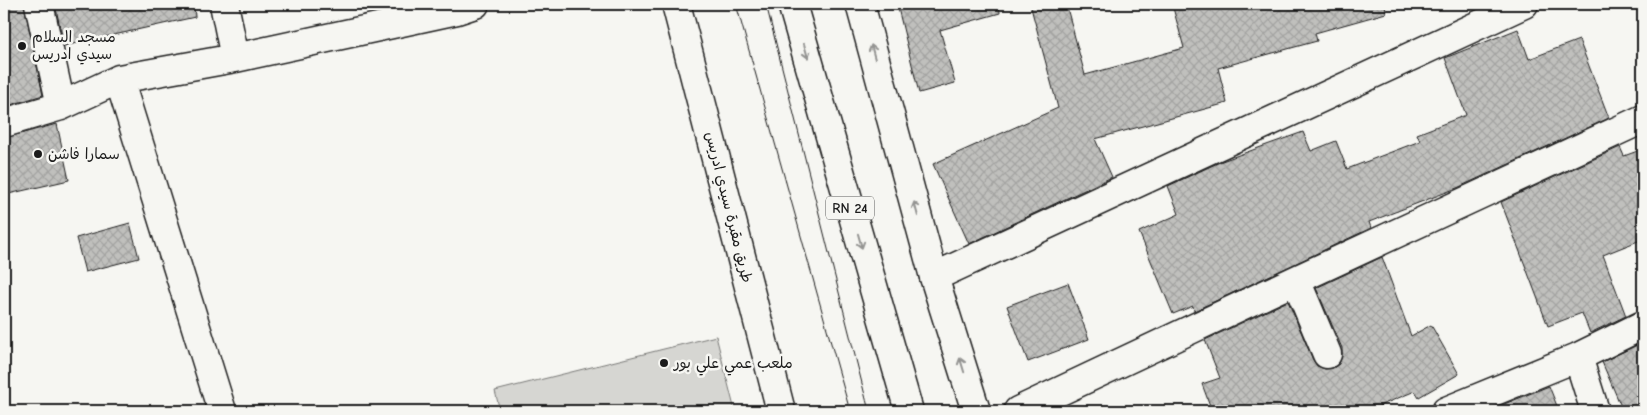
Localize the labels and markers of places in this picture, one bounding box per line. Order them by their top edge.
place label: مسجد السلام سيدي ادريس [32,28,116,65]
marker: مسجد السلام سيدي ادريس [16,40,28,52]
place label: سمارا فاشن [48,145,120,163]
marker: سمارا فاشن [32,148,44,160]
place label: ملعب عمي علي بور [673,354,793,376]
marker: ملعب عمي علي بور [658,357,670,369]

